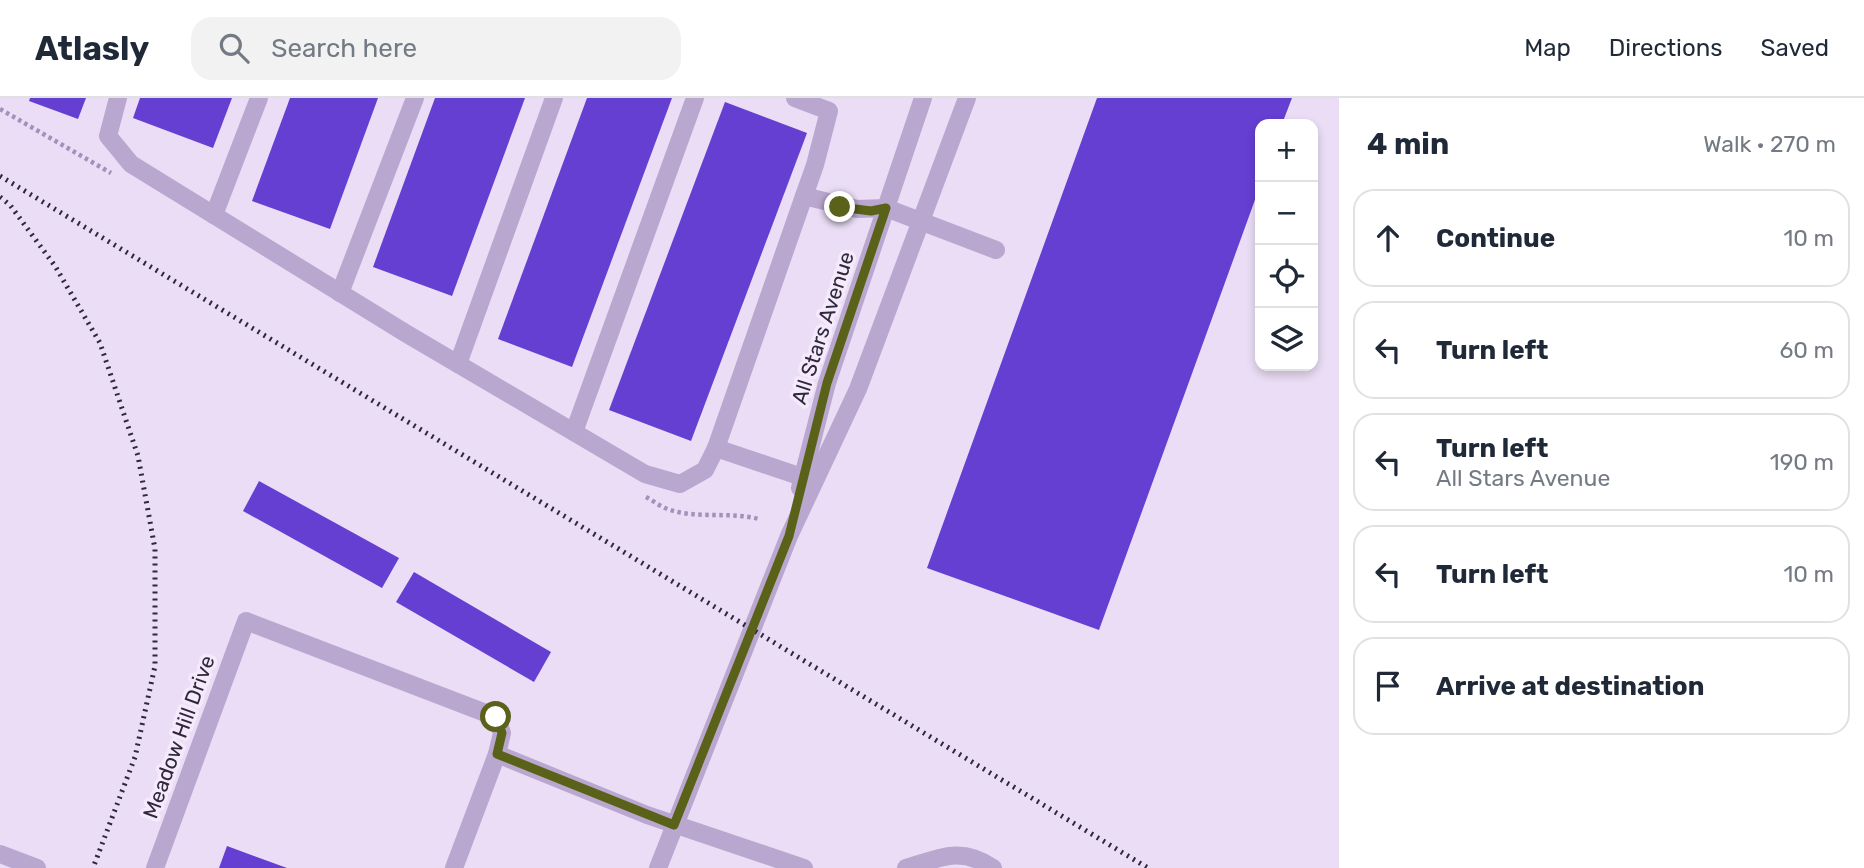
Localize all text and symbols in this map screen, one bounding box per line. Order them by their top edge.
search box [191,17,681,80]
text: Atlasly [35,29,149,68]
icon: search [215,29,253,67]
text: Search here [271,33,417,64]
text: Map [1524,34,1571,62]
text: Directions [1609,34,1722,62]
text: Saved [1760,34,1829,62]
map controls [1255,119,1318,371]
button: + [1255,119,1318,182]
text: 4 min [1367,126,1449,162]
text: Walk · 270 m [1703,130,1836,158]
button: − [1255,182,1318,245]
route end [824,191,855,222]
icon: ahead [1369,219,1407,257]
text: Continue [1436,223,1555,254]
text: 10 m [1783,224,1834,252]
button: locate [1255,245,1318,308]
street label: All Stars Avenue [786,248,859,407]
button: layers [1255,308,1318,371]
icon: left [1369,331,1407,369]
text: Turn left [1436,335,1548,366]
text: 60 m [1779,336,1834,364]
text: Turn left [1436,433,1548,464]
icon: left [1369,443,1407,481]
text: 190 m [1770,448,1834,476]
text: All Stars Avenue [1436,464,1610,492]
icon: left [1369,555,1407,593]
text: Turn left [1436,559,1548,590]
text: 10 m [1783,560,1834,588]
street label: Meadow Hill Drive [137,652,220,822]
icon: arrive [1369,667,1407,705]
text: Arrive at destination [1436,671,1704,702]
route start [480,701,511,732]

